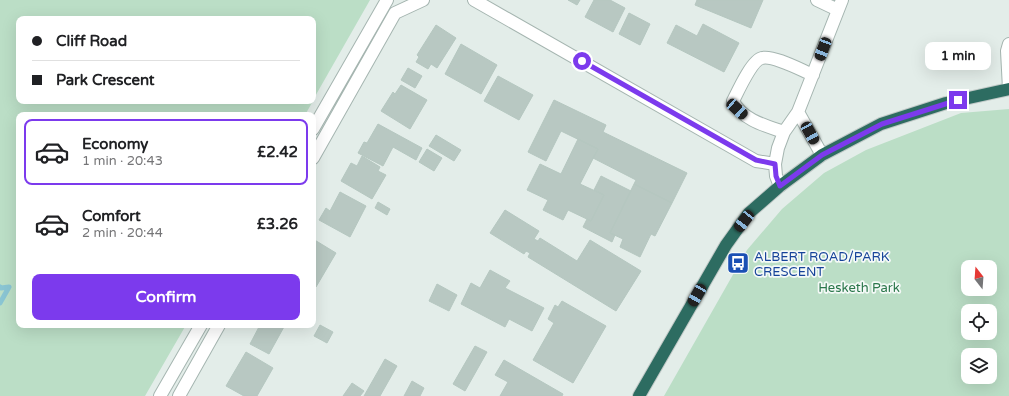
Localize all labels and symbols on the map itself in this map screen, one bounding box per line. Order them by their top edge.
car [813,36,833,62]
callout: 1 min [925,42,991,70]
route start [573,52,591,70]
route end [949,91,967,109]
car [724,97,750,121]
car [799,120,821,146]
car [732,208,756,234]
place label: ALBERT ROAD/PARK CRESCENT [754,249,890,280]
bus stop icon: ALBERT ROAD/PARK CRESCENT [725,250,751,276]
north arrow [961,260,997,296]
park label: Hesketh Park [818,280,900,296]
car [686,282,708,308]

